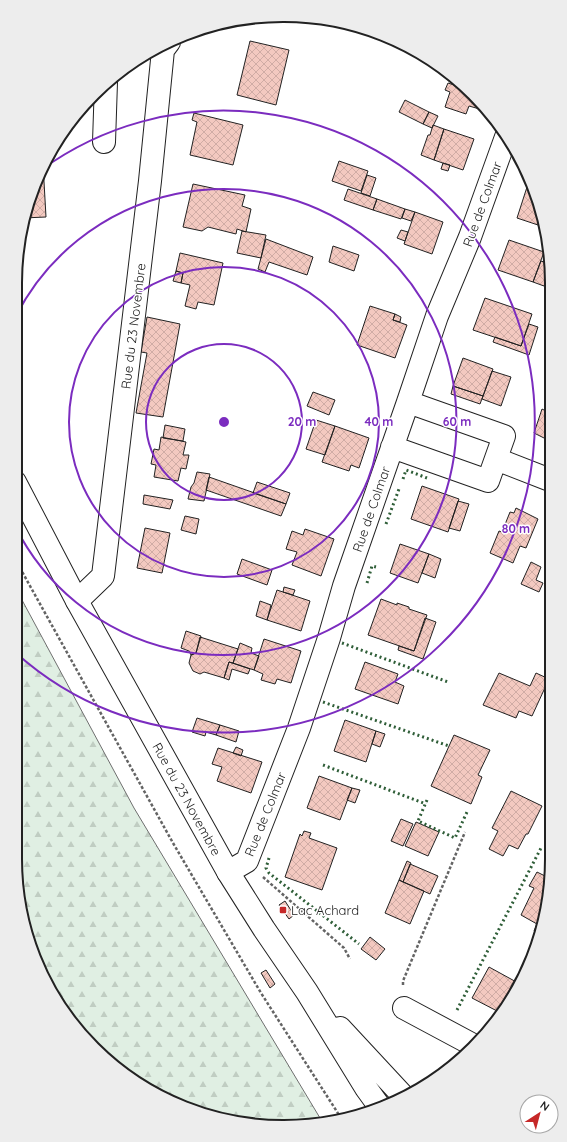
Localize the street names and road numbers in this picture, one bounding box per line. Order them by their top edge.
street label: Rue de Colmar [459,159,505,249]
street label: Rue du 23 Novembre [117,262,149,390]
street label: Rue de Colmar [349,464,393,554]
street label: Rue du 23 Novembre [149,740,225,858]
street label: Rue de Colmar [241,769,289,859]

